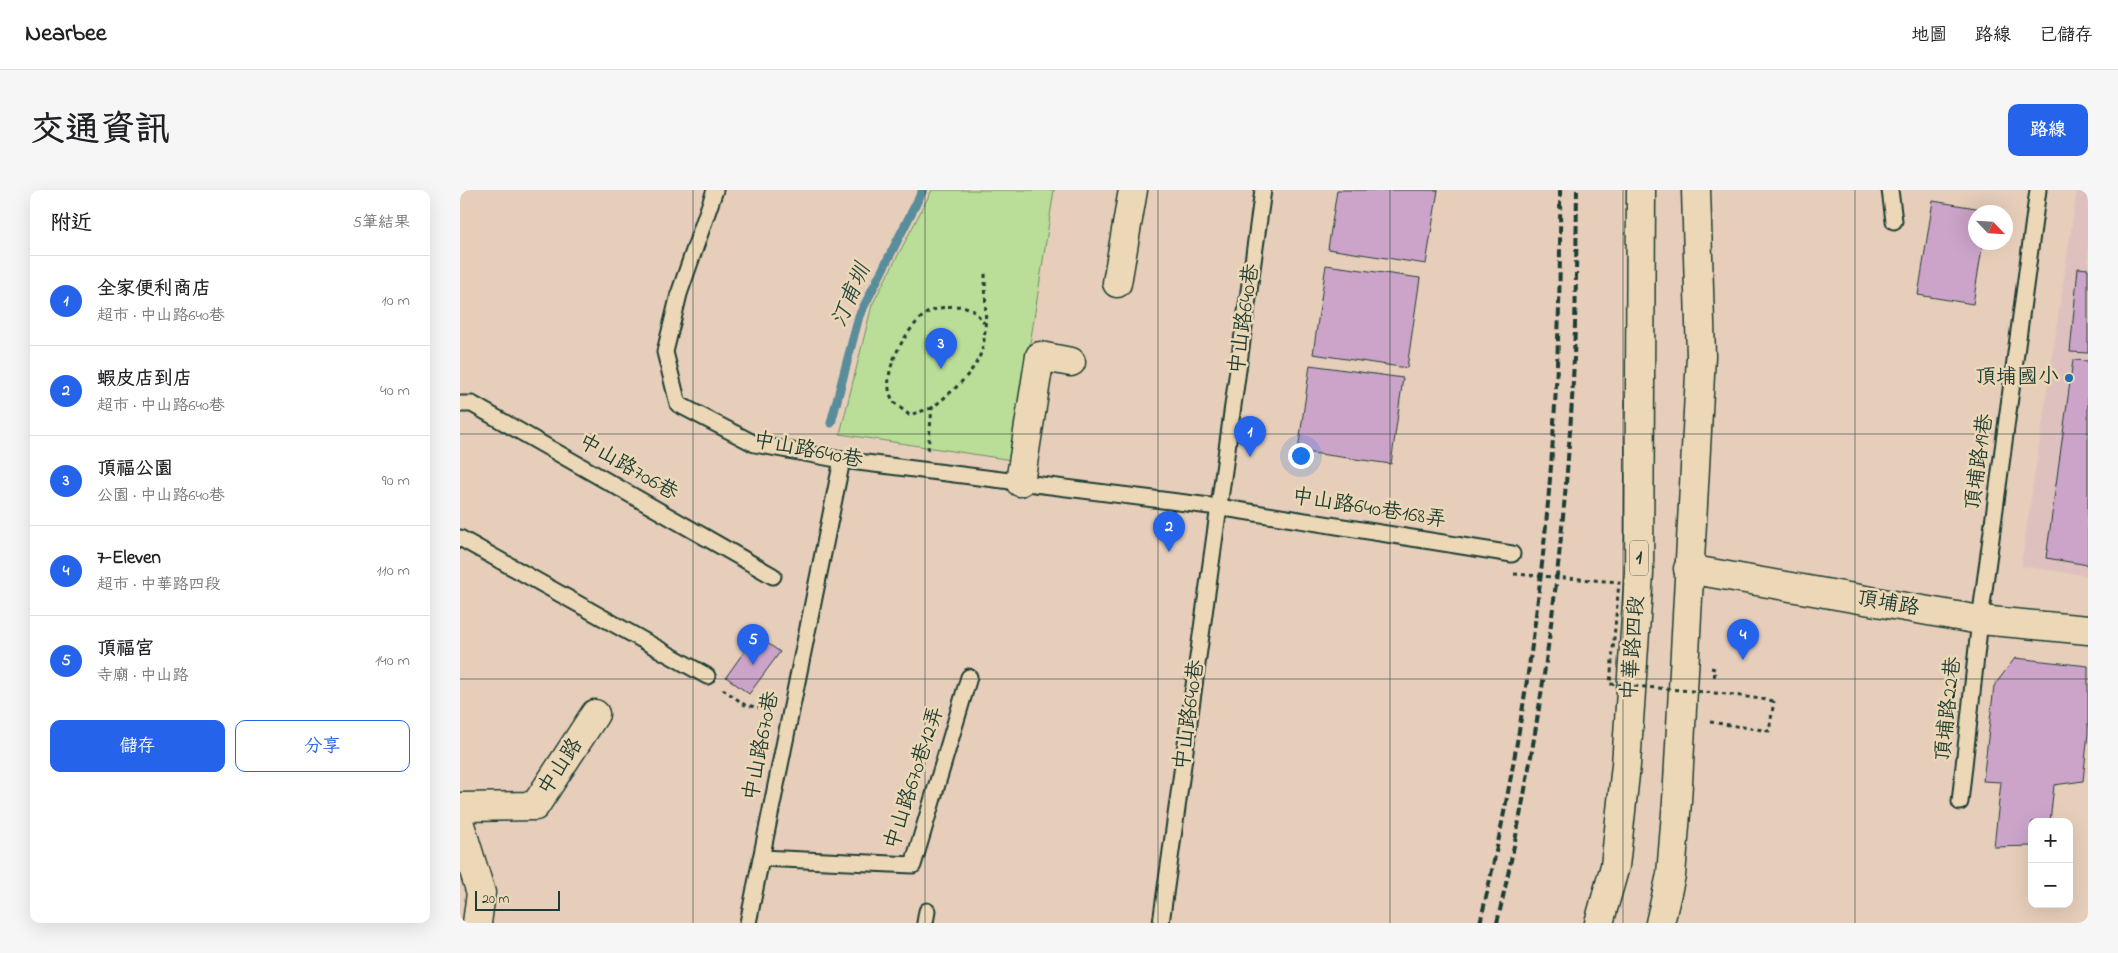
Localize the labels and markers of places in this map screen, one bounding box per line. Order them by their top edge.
pin: 3 [925,328,957,369]
place label: 頂埔國小 [1975,363,2059,393]
marker: 頂埔國小 [2063,372,2075,384]
pin: 1 [1234,416,1266,457]
pin: 2 [1153,511,1185,552]
pin: 4 [1727,619,1759,660]
pin: 5 [737,624,769,665]

